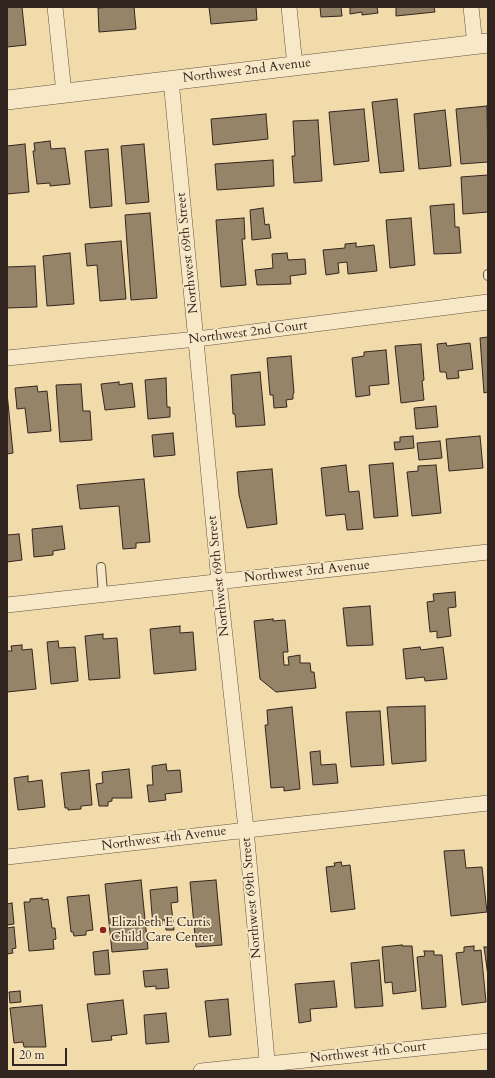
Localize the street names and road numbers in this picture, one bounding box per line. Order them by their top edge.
street label: Northwest 2nd Avenue [182,55,312,87]
street label: Northwest 69th Street [174,192,202,314]
street label: Northwest 2nd Court [188,318,308,348]
street label: Northwest 69th Street [205,515,233,637]
street label: Northwest 3rd Avenue [243,558,371,586]
street label: Northwest 4th Avenue [101,824,227,854]
street label: Northwest 69th Street [239,837,265,959]
street label: Northwest 4th Court [309,1039,427,1067]

